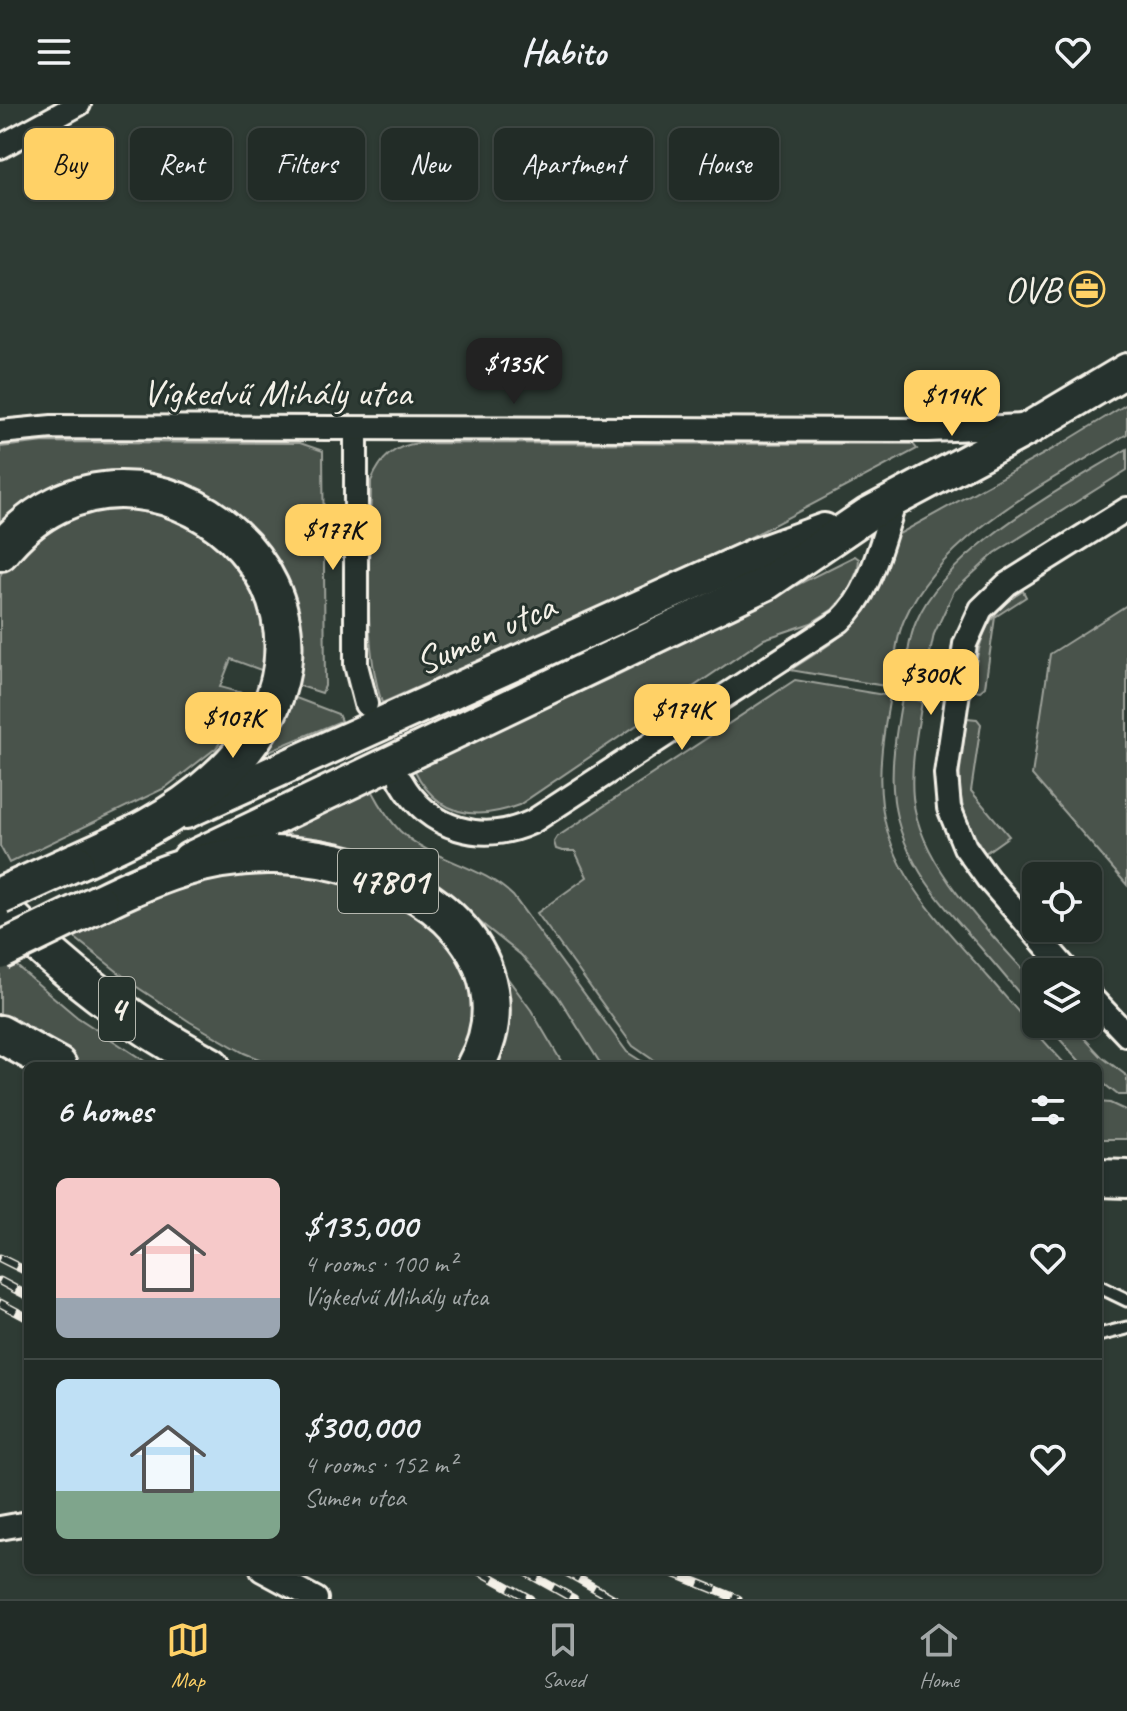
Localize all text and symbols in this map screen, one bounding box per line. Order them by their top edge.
text: Habito [521,29,606,75]
icon: menu [32,30,76,74]
icon: heart [1051,30,1095,74]
chip: Buy [24,128,114,200]
chip: Rent [130,128,232,200]
chip: Filters [248,128,365,200]
chip: New [381,128,478,200]
chip: Apartment [494,128,653,200]
chip: House [669,128,779,200]
place label: OVB [1004,266,1064,313]
office icon: OVB [1068,270,1106,308]
pin: $135K [458,338,570,406]
text: $135K [484,347,544,380]
street label: Vígkedvű Mihály utca [142,369,414,416]
pin: $114K [896,370,1008,438]
text: $114K [922,379,982,412]
pin: $177K [277,504,389,572]
text: $177K [303,513,363,546]
street label: Sumen utca [408,581,565,686]
pin: $300K [875,649,987,717]
text: $300K [901,658,961,691]
pin: $174K [626,684,738,752]
pin: $107K [177,692,289,760]
text: $174K [652,693,712,726]
text: $107K [203,701,263,734]
road number: 47801 [338,849,438,913]
map controls [1022,862,1102,1038]
button: locate [1022,862,1102,942]
button: layers [1022,958,1102,1038]
road number: 4 [99,977,135,1041]
icon: filters [1026,1088,1070,1132]
text: 6 homes [56,1089,153,1132]
text: $135,000 [304,1204,417,1247]
icon: home [120,1210,216,1306]
icon: heart [1026,1236,1070,1280]
text: 4 rooms · 100 m² [304,1247,456,1280]
text: Vígkedvű Mihály utca [304,1280,488,1313]
text: $300,000 [304,1405,418,1448]
icon: home [120,1411,216,1507]
icon: heart [1026,1437,1070,1481]
text: 4 rooms · 152 m² [304,1448,456,1481]
text: Sumen utca [304,1481,406,1514]
tab: Map [166,1618,210,1694]
tab: Saved [541,1618,585,1694]
tab: Home [917,1618,961,1694]

